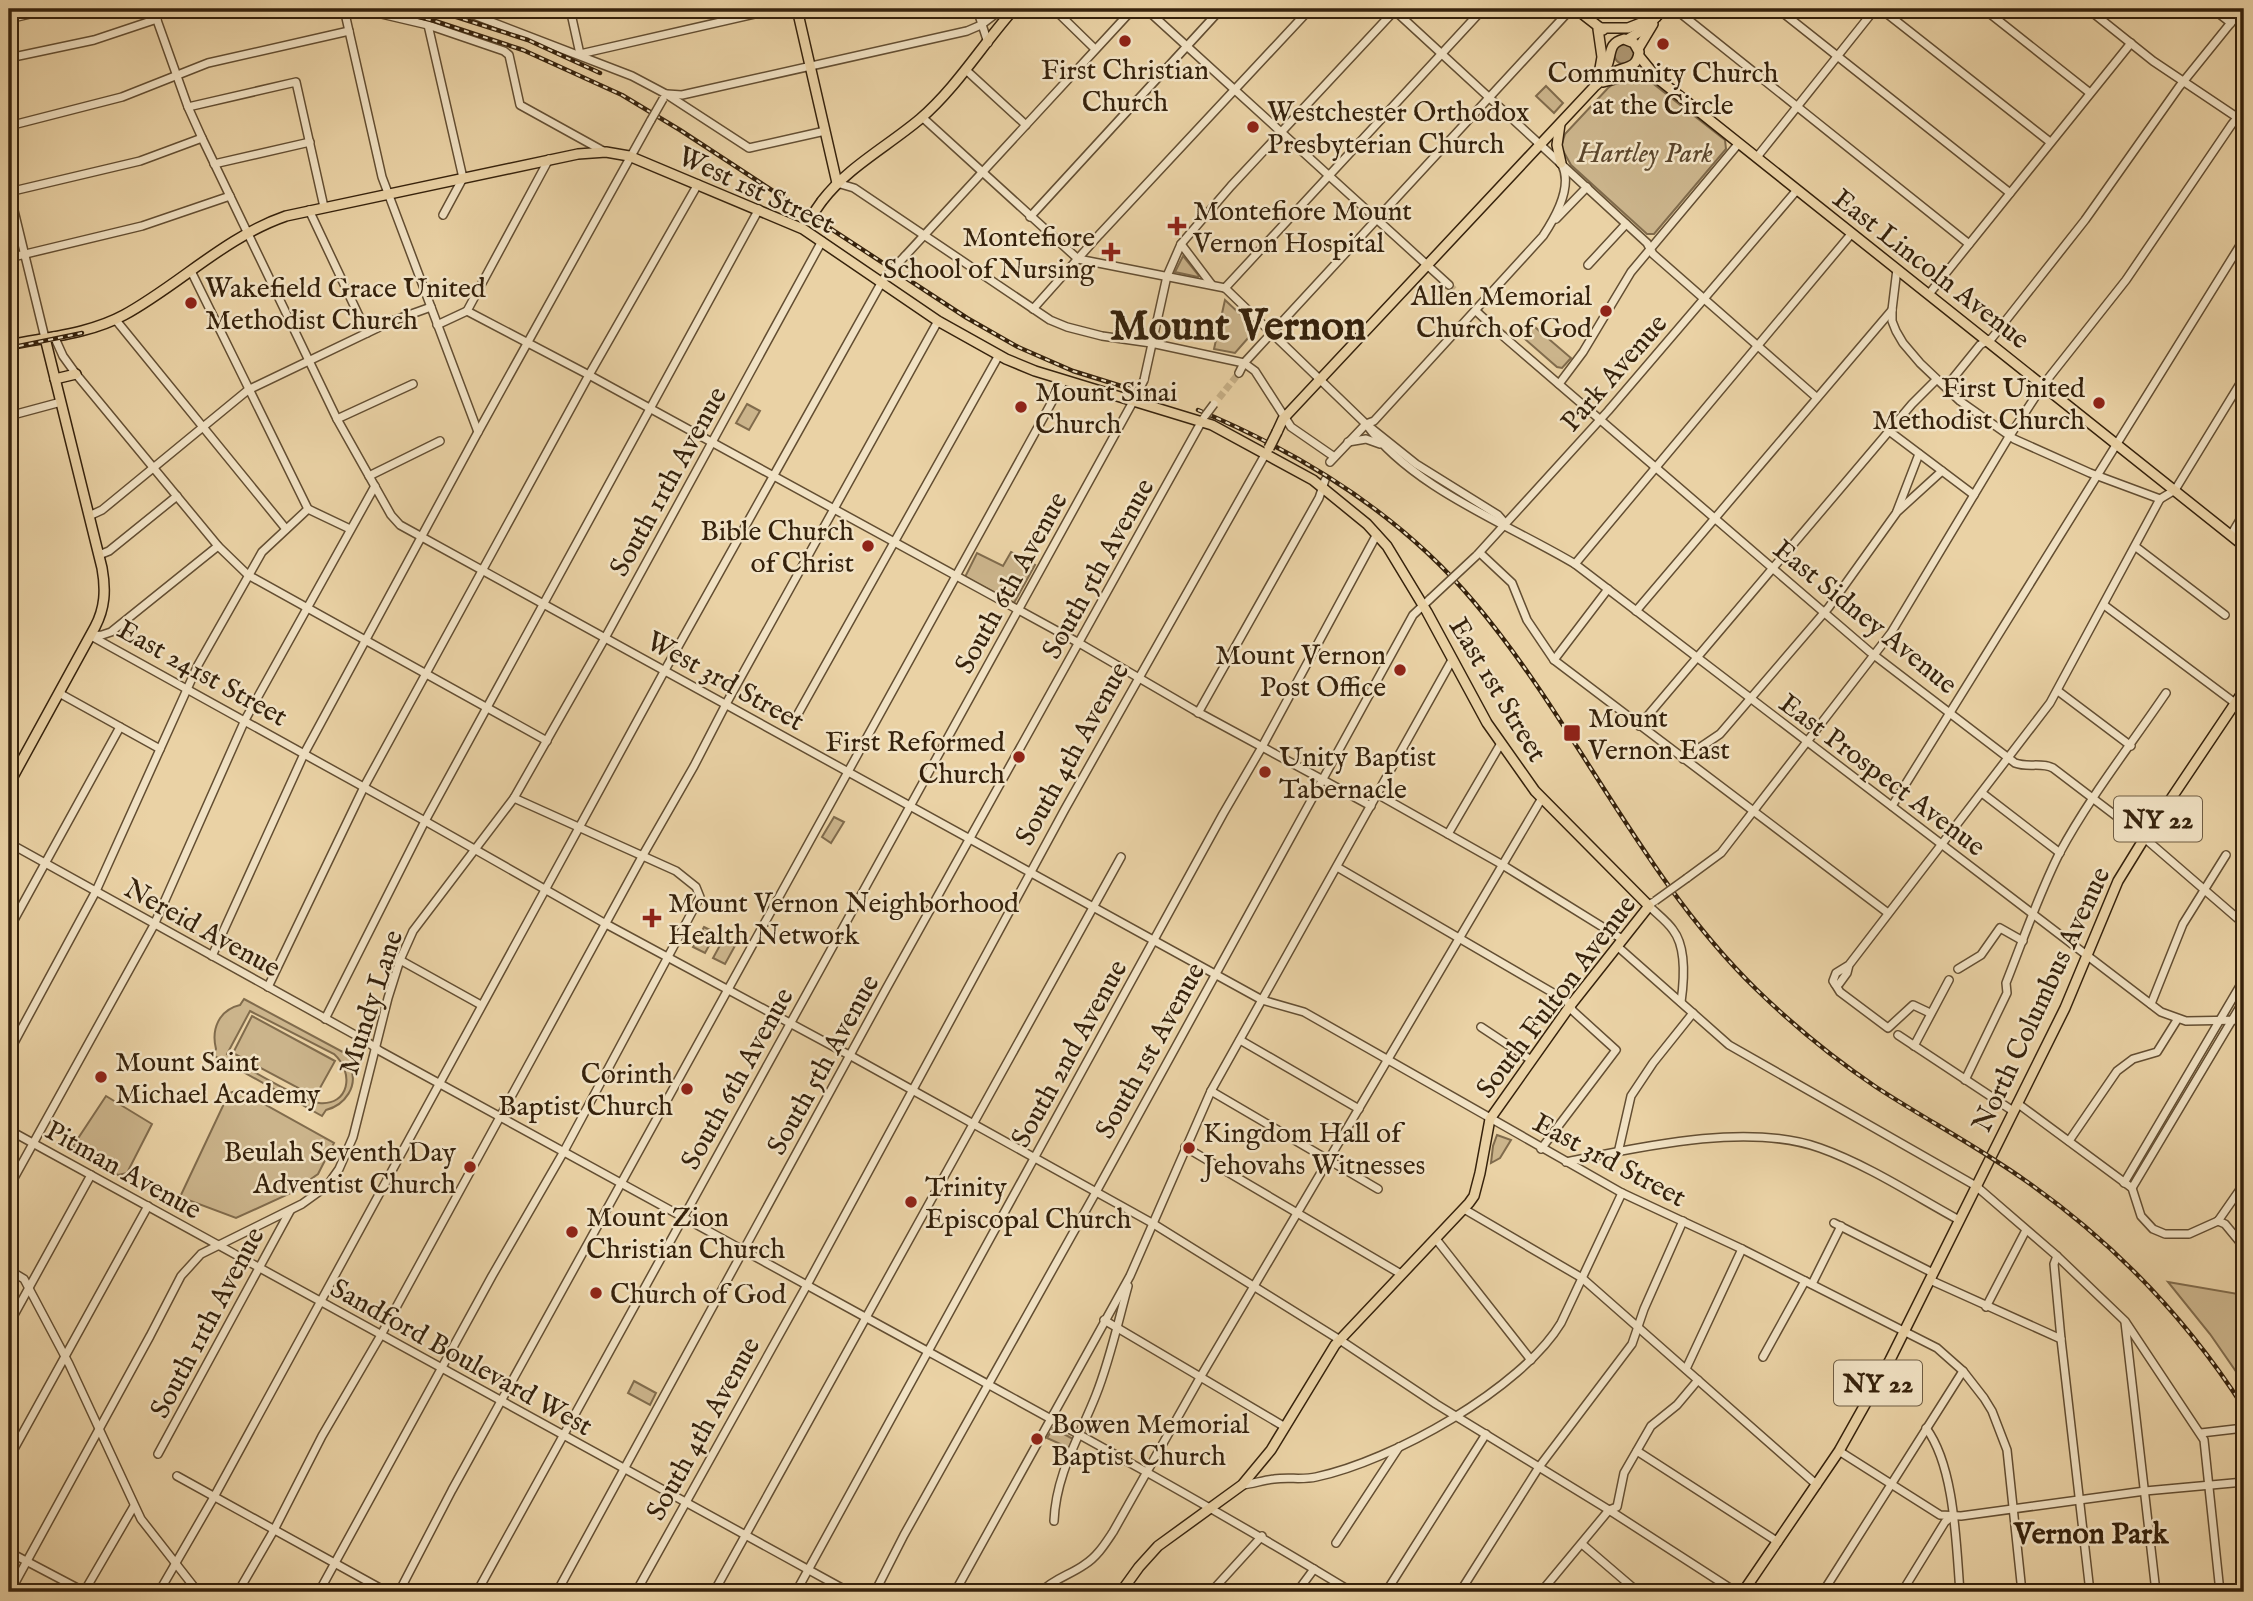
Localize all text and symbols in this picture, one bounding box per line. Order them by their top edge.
marker: First Christian Church [1117,33,1133,49]
marker: Community Church at the Circle [1655,36,1671,52]
place label: First Christian Church [1041,54,1209,121]
place label: Community Church at the Circle [1548,57,1779,124]
place label: Westchester Orthodox Presbyterian Church [1267,96,1530,163]
marker: Westchester Orthodox Presbyterian Church [1245,119,1261,135]
park label: Hartley Park [1576,137,1713,172]
street label: West 1st Street [672,140,840,243]
street label: East Lincoln Avenue [1825,182,2036,358]
place label: Montefiore Mount Vernon Hospital [1192,195,1412,262]
marker: Montefiore Mount Vernon Hospital [1167,216,1187,236]
place label: Montefiore School of Nursing [883,221,1096,288]
marker: Montefiore School of Nursing [1101,242,1121,262]
place label: Wakefield Grace United Methodist Church [205,272,486,339]
place label: Allen Memorial Church of God [1410,280,1592,347]
marker: Wakefield Grace United Methodist Church [183,295,199,311]
district label: Mount Vernon [1110,301,1366,354]
marker: Allen Memorial Church of God [1598,303,1614,319]
street label: Park Avenue [1554,307,1676,440]
place label: First United Methodist Church [1872,372,2085,439]
place label: Mount Sinai Church [1035,376,1177,443]
street label: South 11th Avenue [603,381,736,583]
marker: First United Methodist Church [2091,395,2107,411]
marker: Mount Sinai Church [1013,399,1029,415]
street label: South 5th Avenue [1035,473,1163,666]
street label: South 6th Avenue [948,486,1077,680]
place label: Bible Church of Christ [700,515,854,582]
street label: East Sidney Avenue [1765,533,1964,703]
marker: Bible Church of Christ [860,538,876,554]
street label: East 1st Street [1440,612,1554,769]
street label: East 241st Street [110,613,293,736]
street label: West 3rd Street [640,624,810,740]
place label: Mount Vernon Post Office [1215,639,1386,706]
street label: South 4th Avenue [1008,656,1138,852]
marker: Mount Vernon Post Office [1392,662,1408,678]
street label: East Prospect Avenue [1771,687,1992,865]
place label: Mount Vernon East [1587,702,1730,769]
marker: Mount Vernon East [1562,723,1582,743]
place label: First Reformed Church [825,726,1005,793]
place label: Unity Baptist Tabernacle [1279,741,1437,808]
marker: First Reformed Church [1011,749,1027,765]
marker: Unity Baptist Tabernacle [1257,764,1273,780]
road number: NY 22 [2114,796,2202,842]
street label: North Columbus Avenue [1965,862,2119,1138]
street label: Nereid Avenue [117,872,286,987]
place label: Mount Vernon Neighborhood Health Network [668,887,1019,954]
street label: South Fulton Avenue [1469,889,1645,1106]
marker: Mount Vernon Neighborhood Health Network [642,908,662,928]
street label: Mundy Lane [333,926,412,1079]
street label: South 2nd Avenue [1004,954,1136,1154]
street label: South 1st Avenue [1088,957,1214,1145]
street label: South 5th Avenue [760,969,888,1162]
street label: South 6th Avenue [674,982,803,1176]
place label: Mount Saint Michael Academy [115,1046,321,1113]
place label: Corinth Baptist Church [498,1058,673,1125]
marker: Mount Saint Michael Academy [93,1069,109,1085]
marker: Corinth Baptist Church [679,1081,695,1097]
street label: East 3rd Street [1526,1106,1692,1216]
street label: Pitman Avenue [38,1114,207,1229]
place label: Kingdom Hall of Jehovahs Witnesses [1200,1117,1425,1184]
place label: Beulah Seventh Day Adventist Church [223,1136,456,1203]
marker: Kingdom Hall of Jehovahs Witnesses [1181,1140,1197,1156]
marker: Beulah Seventh Day Adventist Church [462,1159,478,1175]
place label: Trinity Episcopal Church [925,1171,1132,1238]
marker: Trinity Episcopal Church [903,1194,919,1210]
place label: Mount Zion Christian Church [586,1201,785,1268]
street label: South 11th Avenue [143,1221,273,1425]
marker: Mount Zion Christian Church [564,1224,580,1240]
street label: Sandford Boulevard West [324,1272,598,1445]
place label: Church of God [610,1278,786,1313]
marker: Church of God [588,1285,604,1301]
street label: South 4th Avenue [639,1331,769,1527]
road number: NY 22 [1834,1360,1922,1406]
place label: Bowen Memorial Baptist Church [1051,1408,1250,1475]
marker: Bowen Memorial Baptist Church [1029,1431,1045,1447]
district label: Vernon Park [2013,1516,2169,1554]

